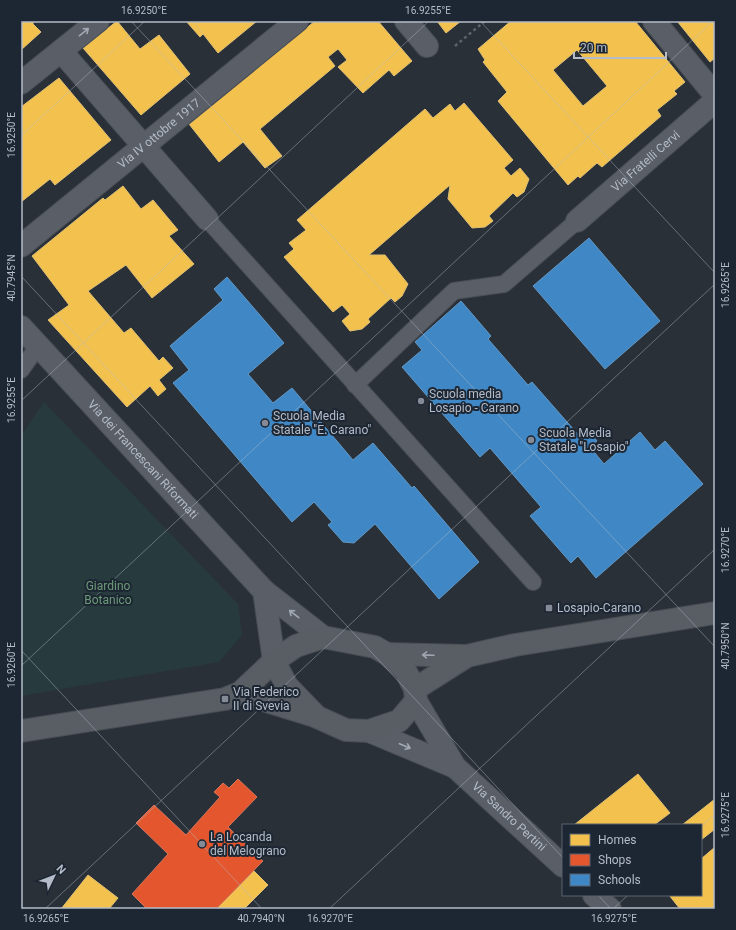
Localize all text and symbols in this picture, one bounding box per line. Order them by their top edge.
text: 16.9250°E [121,5,167,16]
text: 16.9255°E [405,5,451,16]
one-way arrow [79,28,90,37]
scale bar [574,34,666,60]
text: 20 m [580,41,607,55]
street label: Via IV ottobre 1917 [115,96,203,171]
text: 16.9250°E [6,112,17,158]
street label: Via Fratelli Cervi [609,128,683,195]
text: 40.7945°N [6,254,17,302]
text: 16.9265°E [720,262,731,308]
text: 16.9255°E [6,377,17,423]
place label: Scuola media Losapio - Carano [429,387,519,415]
marker: Scuola media Losapio - Carano [416,396,426,406]
street label: Via dei Francescani Riformati [85,397,201,522]
place label: Scuola Media Statale "E. Carano" [273,409,371,437]
marker: Scuola Media Statale "E. Carano" [260,418,270,428]
place label: Scuola Media Statale "Losapio" [539,426,629,454]
marker: Scuola Media Statale "Losapio" [526,435,536,445]
text: 16.9270°E [720,527,731,573]
park label: Giardino Botanico [84,579,132,607]
place label: Losapio-Carano [557,601,641,615]
marker: Losapio-Carano [544,603,554,613]
one-way arrow [288,610,299,618]
text: 40.7950°N [720,622,731,670]
text: 16.9260°E [6,642,17,688]
one-way arrow [422,651,435,659]
place label: Via Federico II di Svevia [233,685,299,713]
marker: Via Federico II di Svevia [220,694,230,704]
one-way arrow [399,743,411,750]
street label: Via Sandro Pertini [469,779,549,854]
text: 16.9275°E [720,792,731,838]
legend [562,824,702,896]
place label: La Locanda del Melograno [210,830,286,858]
text: Homes [598,833,636,847]
marker: La Locanda del Melograno [197,839,207,849]
text: Shops [598,853,632,867]
north arrow [34,856,74,896]
text: N [54,862,69,877]
text: Schools [598,873,641,887]
text: 16.9265°E [23,913,69,924]
text: 40.7940°N [237,913,285,924]
text: 16.9270°E [307,913,353,924]
text: 16.9275°E [591,913,637,924]

